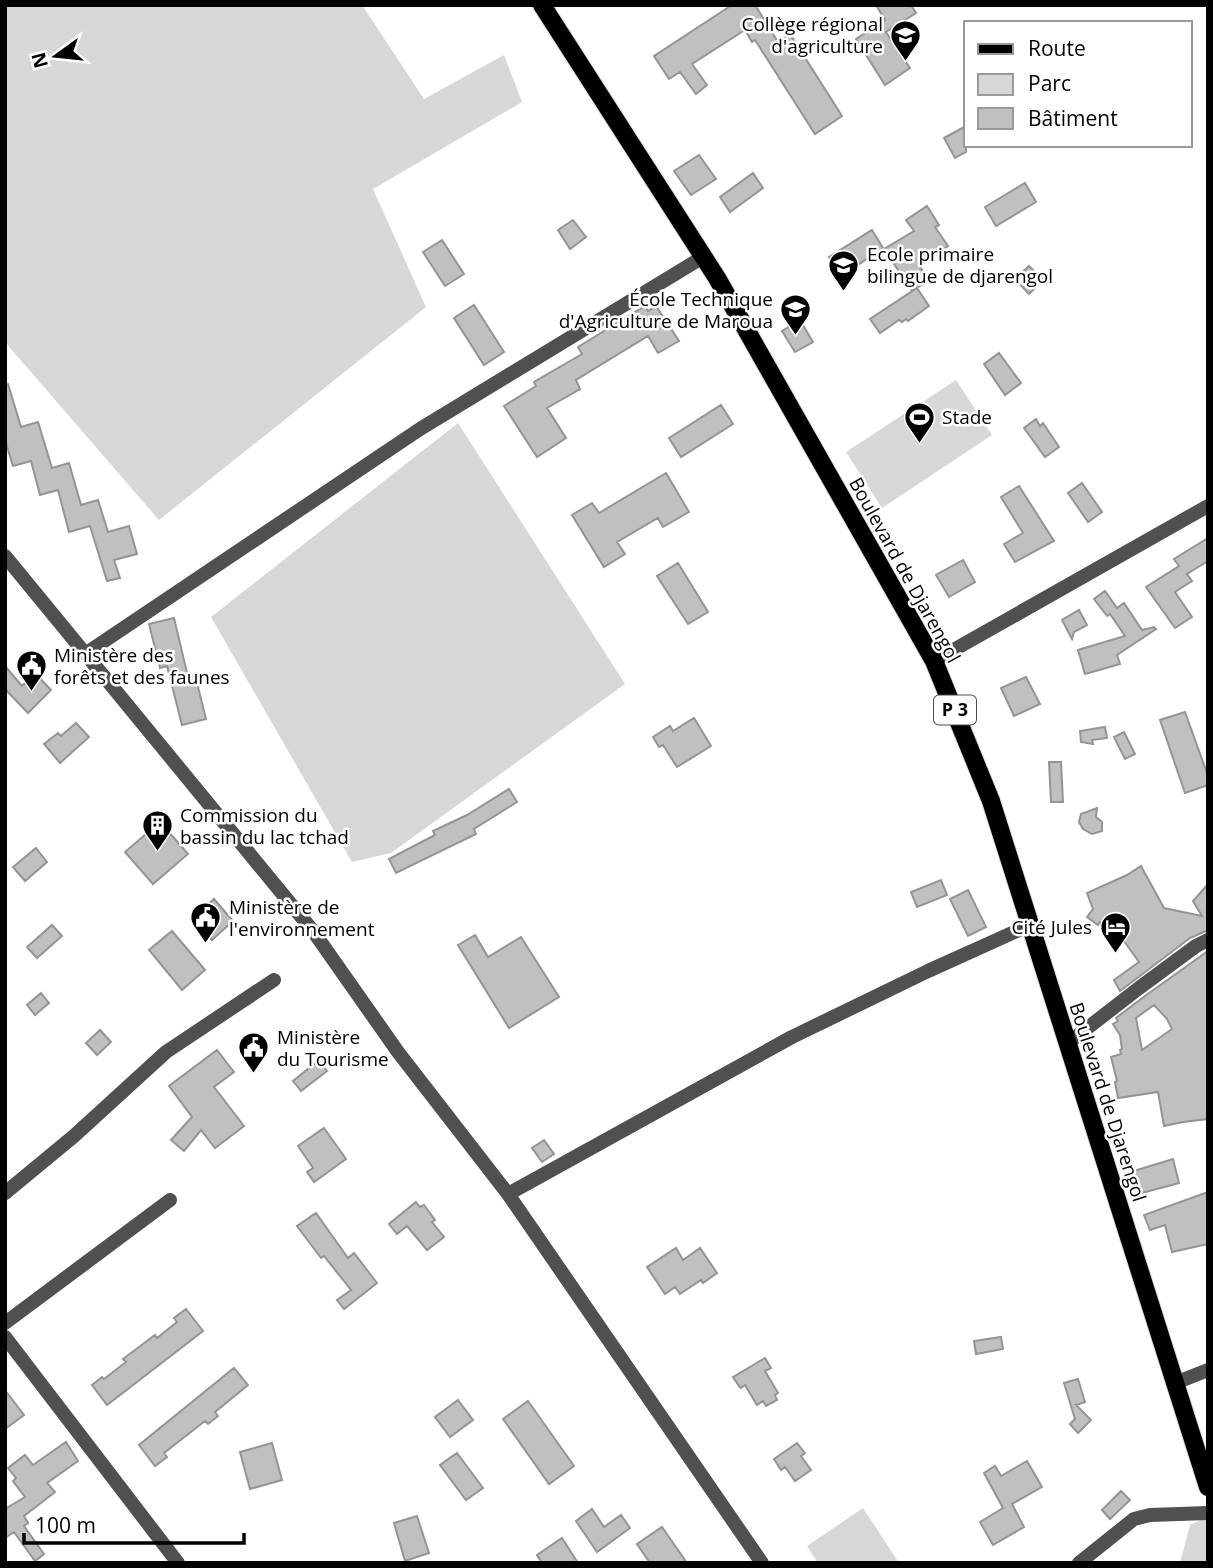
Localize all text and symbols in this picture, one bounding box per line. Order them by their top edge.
place label: Collège régional d'agriculture [741,11,883,59]
school or university icon: Collège régional d'agriculture [889,18,923,62]
north arrow [21,21,91,91]
legend [964,21,1192,147]
text: Route [1028,34,1086,62]
text: N [25,50,54,71]
text: Parc [1028,69,1071,97]
text: Bâtiment [1028,104,1118,132]
place label: Ecole primaire bilingue de djarengol [867,241,1053,289]
school or university icon: Ecole primaire bilingue de djarengol [827,248,861,292]
place label: École Technique d'Agriculture de Maroua [559,286,773,334]
school or university icon: École Technique d'Agriculture de Maroua [779,293,813,337]
sports icon: Stade [902,400,936,444]
place label: Stade [942,404,992,430]
street label: Boulevard de Djarengol [843,473,967,667]
place label: Ministère des forêts et des faunes [54,642,230,690]
public building icon: Ministère des forêts et des faunes [14,649,48,693]
road number: P 3 [934,696,976,724]
place label: Commission du bassin du lac tchad [180,802,349,850]
building icon: Commission du bassin du lac tchad [140,809,174,853]
place label: Ministère de l'environnement [229,894,375,942]
public building icon: Ministère de l'environnement [189,901,223,945]
hotel icon: Cité Jules [1098,910,1132,954]
place label: Cité Jules [1012,914,1092,940]
street label: Boulevard de Djarengol [1063,999,1153,1205]
place label: Ministère du Tourisme [277,1024,389,1072]
public building icon: Ministère du Tourisme [237,1031,271,1075]
scale bar [24,1502,245,1546]
text: 100 m [35,1511,96,1539]

